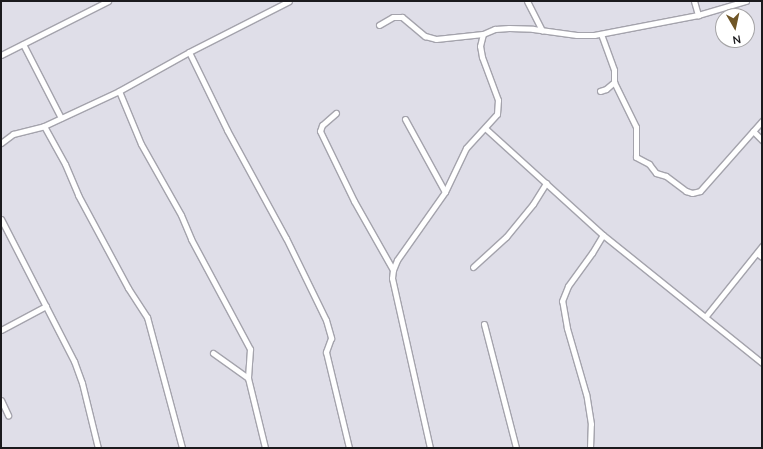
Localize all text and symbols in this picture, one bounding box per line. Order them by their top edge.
north arrow [715,8,755,48]
text: N [732,31,742,47]

